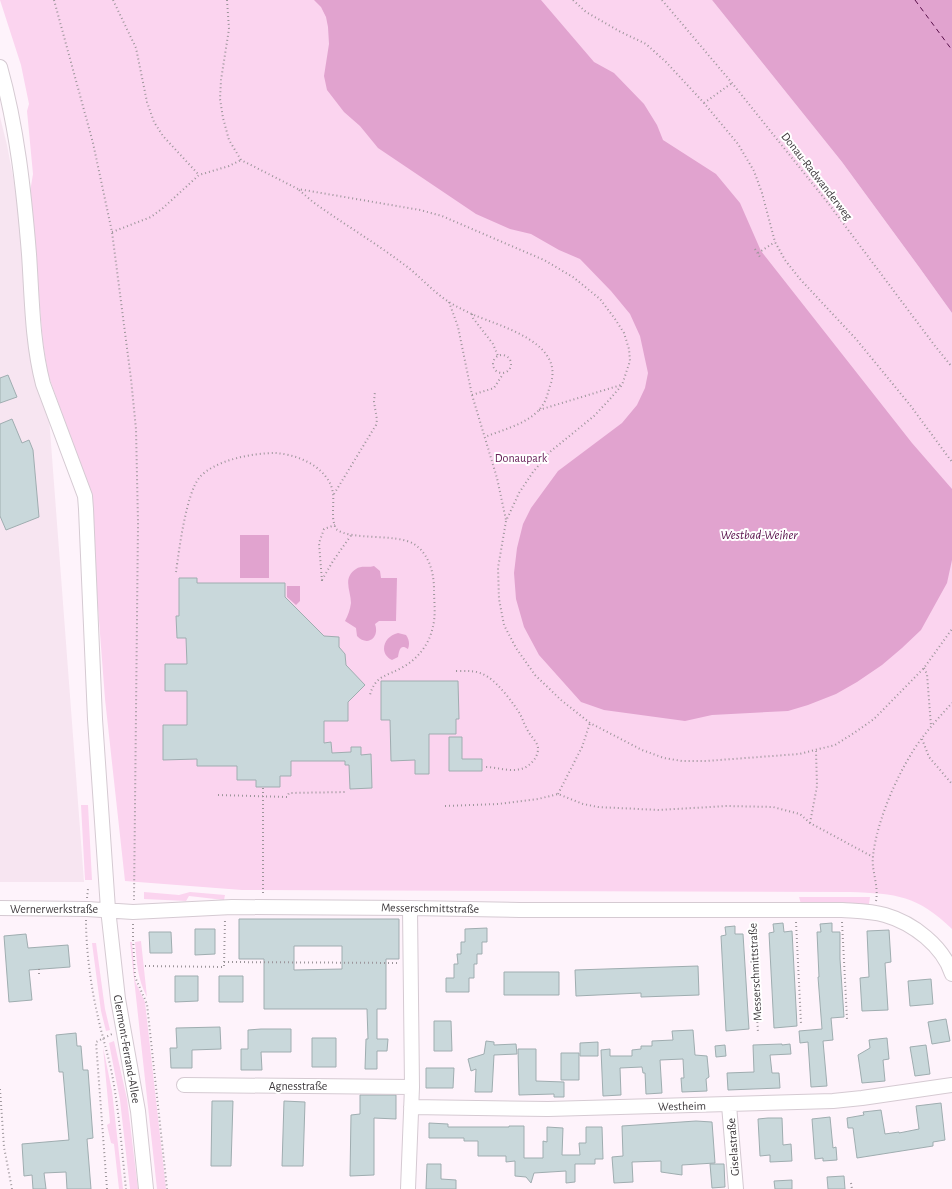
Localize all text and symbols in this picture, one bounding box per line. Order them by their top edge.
street label: Donau-Radwanderweg [779,130,855,222]
park label: Donaupark [495,452,548,464]
water label: Westbad-Weiher [720,529,798,542]
street label: Messerschmittstraße [381,901,479,915]
street label: Wernerwerkstraße [10,903,98,915]
street label: Messerschmittstraße [746,923,764,1021]
street label: Clermont-Ferrand-Allee [112,994,142,1104]
street label: Agnesstraße [269,1080,327,1092]
street label: Westheim [658,1100,706,1112]
street label: Giselastraße [725,1117,741,1177]

